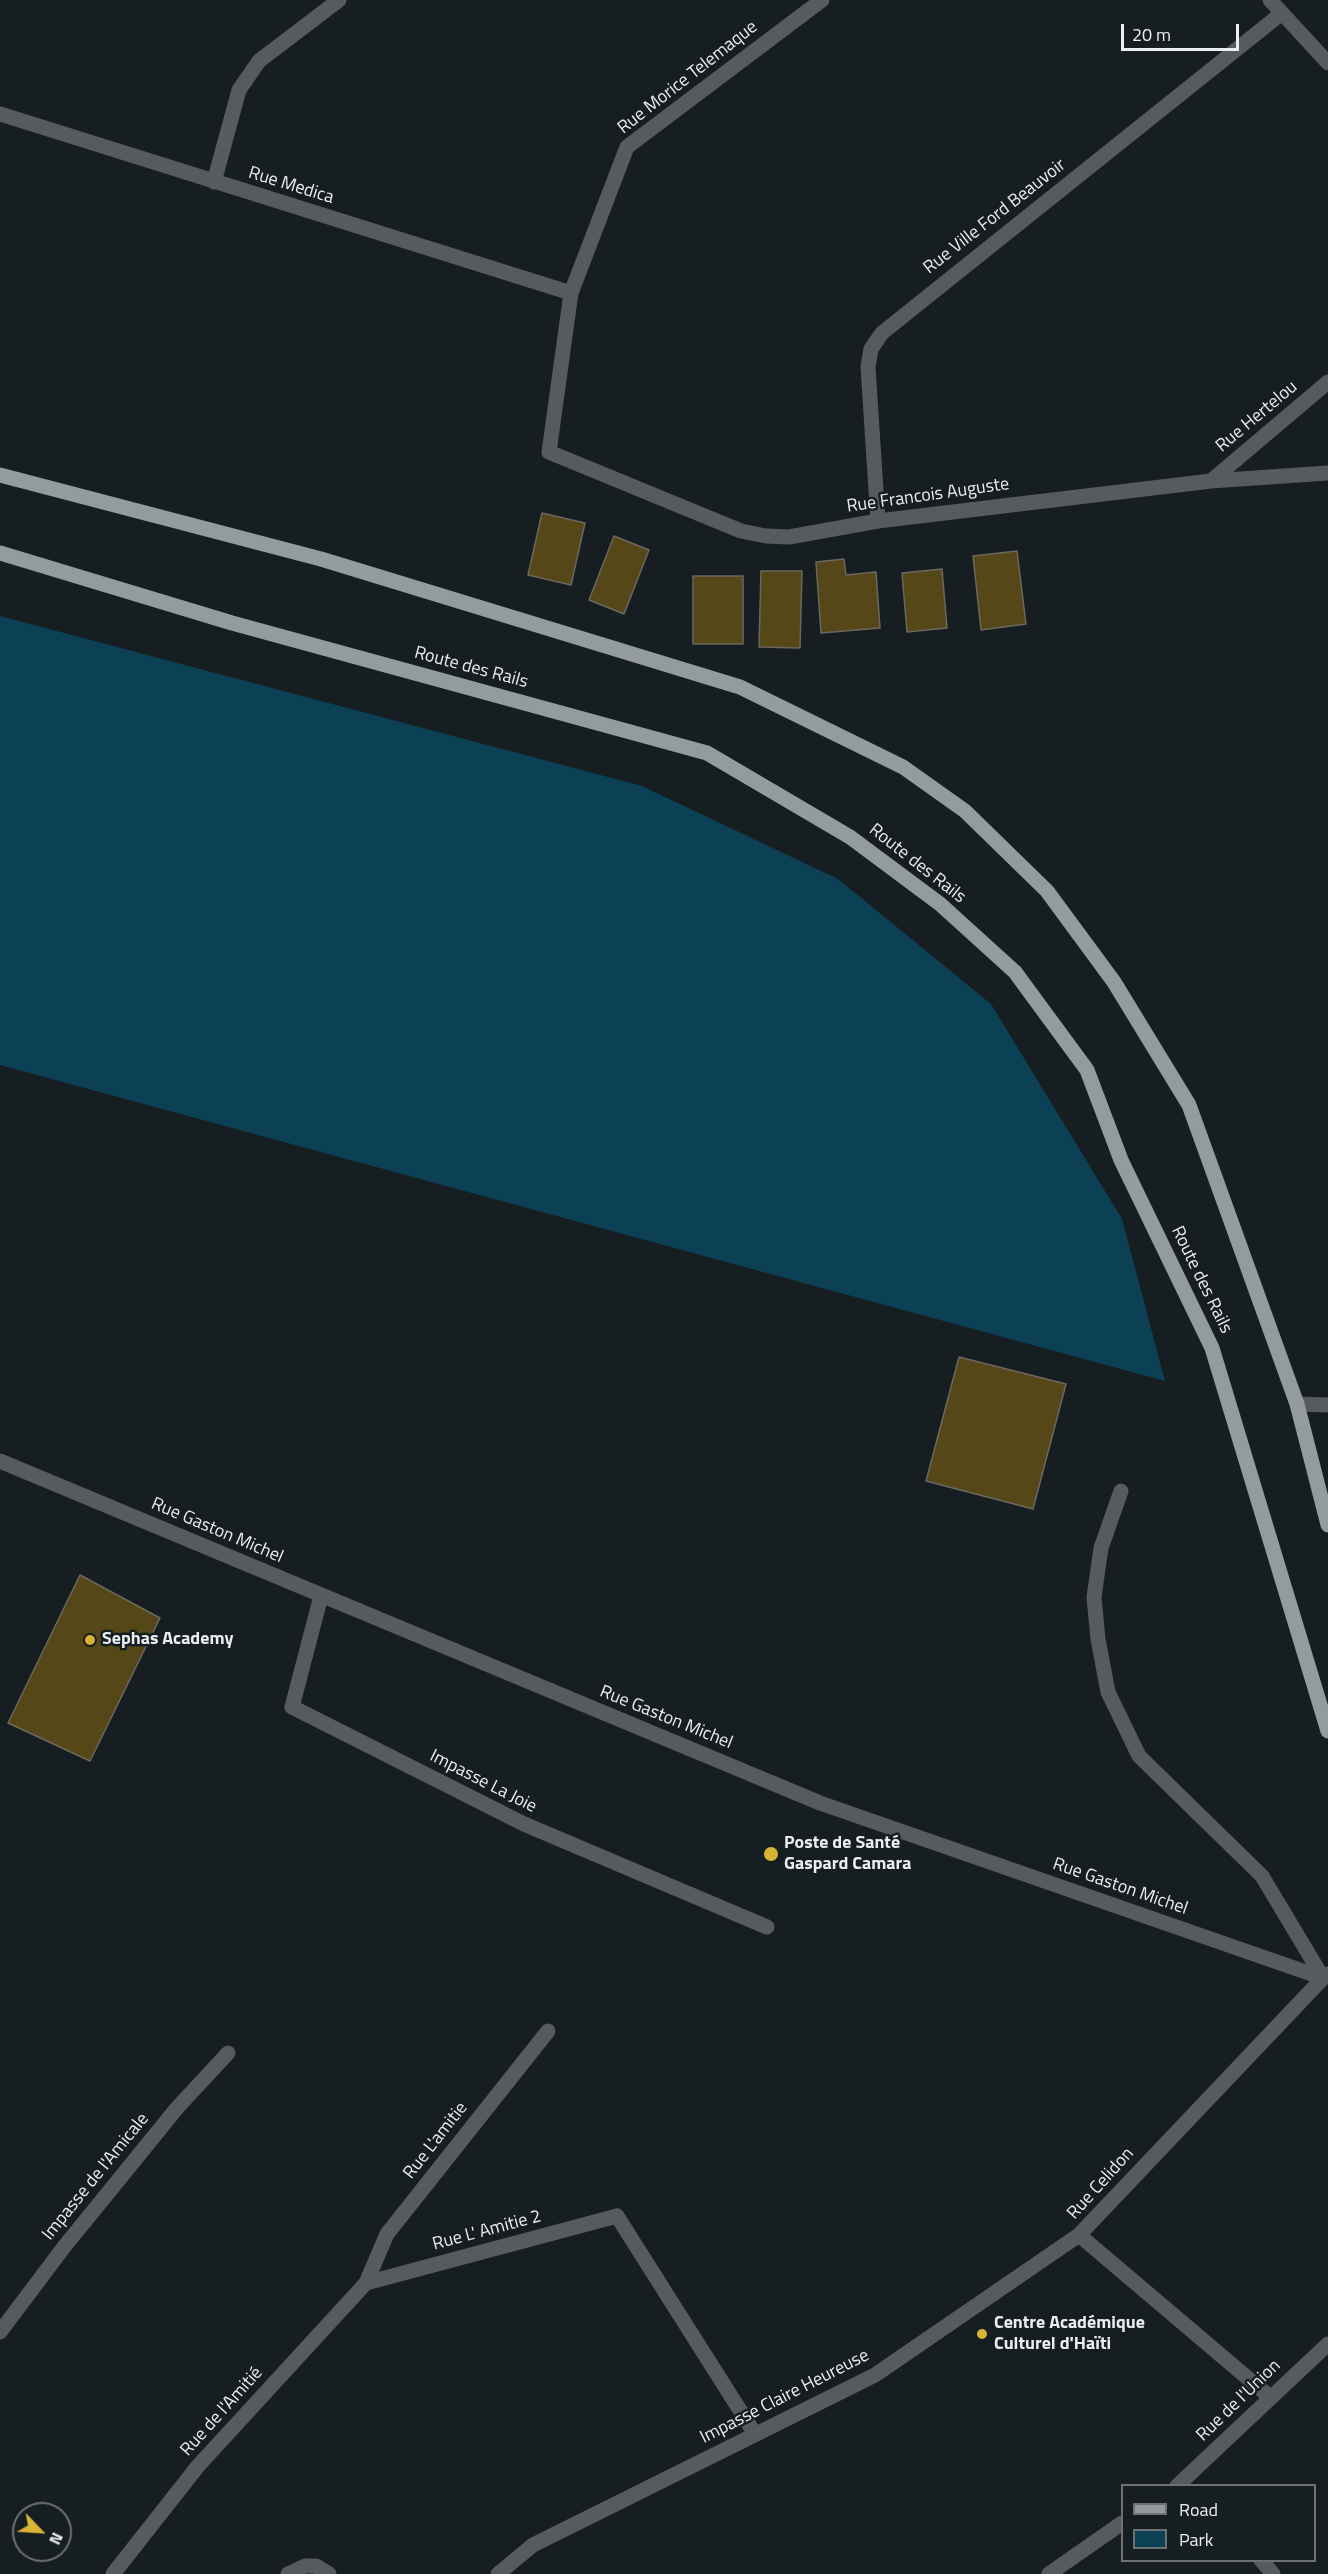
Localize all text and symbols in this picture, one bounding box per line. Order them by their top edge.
scale bar [1124,12,1242,50]
street label: Rue Morice Telemaque [614,17,762,139]
text: 20 m [1132,21,1171,48]
street label: Rue Ville Ford Beauvoir [920,155,1070,279]
street label: Rue Medica [246,163,336,209]
street label: Rue Hertelou [1212,377,1302,457]
street label: Rue Francois Auguste [845,474,1011,518]
street label: Route des Rails [412,642,530,694]
street label: Route des Rails [864,820,970,908]
street label: Route des Rails [1166,1223,1236,1337]
street label: Rue Gaston Michel [148,1493,286,1569]
place label: Sephas Academy [102,1629,233,1651]
marker: Sephas Academy [83,1633,97,1647]
street label: Rue Gaston Michel [596,1682,736,1754]
street label: Impasse La Joie [426,1746,540,1818]
place label: Poste de Santé Gaspard Camara [784,1833,911,1876]
marker: Poste de Santé Gaspard Camara [762,1845,780,1863]
street label: Rue Gaston Michel [1050,1854,1190,1920]
street label: Rue L'amitie [399,2098,473,2184]
street label: Impasse de l'Amicale [38,2109,154,2245]
street label: Rue Celidon [1063,2144,1139,2224]
street label: Rue L' Amitie 2 [430,2206,544,2256]
place label: Centre Académique Culturel d'Haïti [994,2313,1145,2356]
marker: Centre Académique Culturel d'Haïti [975,2327,989,2341]
street label: Impasse Claire Heureuse [697,2345,873,2449]
street label: Rue de l'Union [1192,2356,1286,2446]
street label: Rue de l'Amitié [176,2363,268,2461]
legend [1121,2484,1316,2562]
text: Road [1179,2496,1218,2523]
north arrow [12,2502,72,2562]
text: Park [1179,2526,1213,2553]
text: N [43,2529,70,2549]

